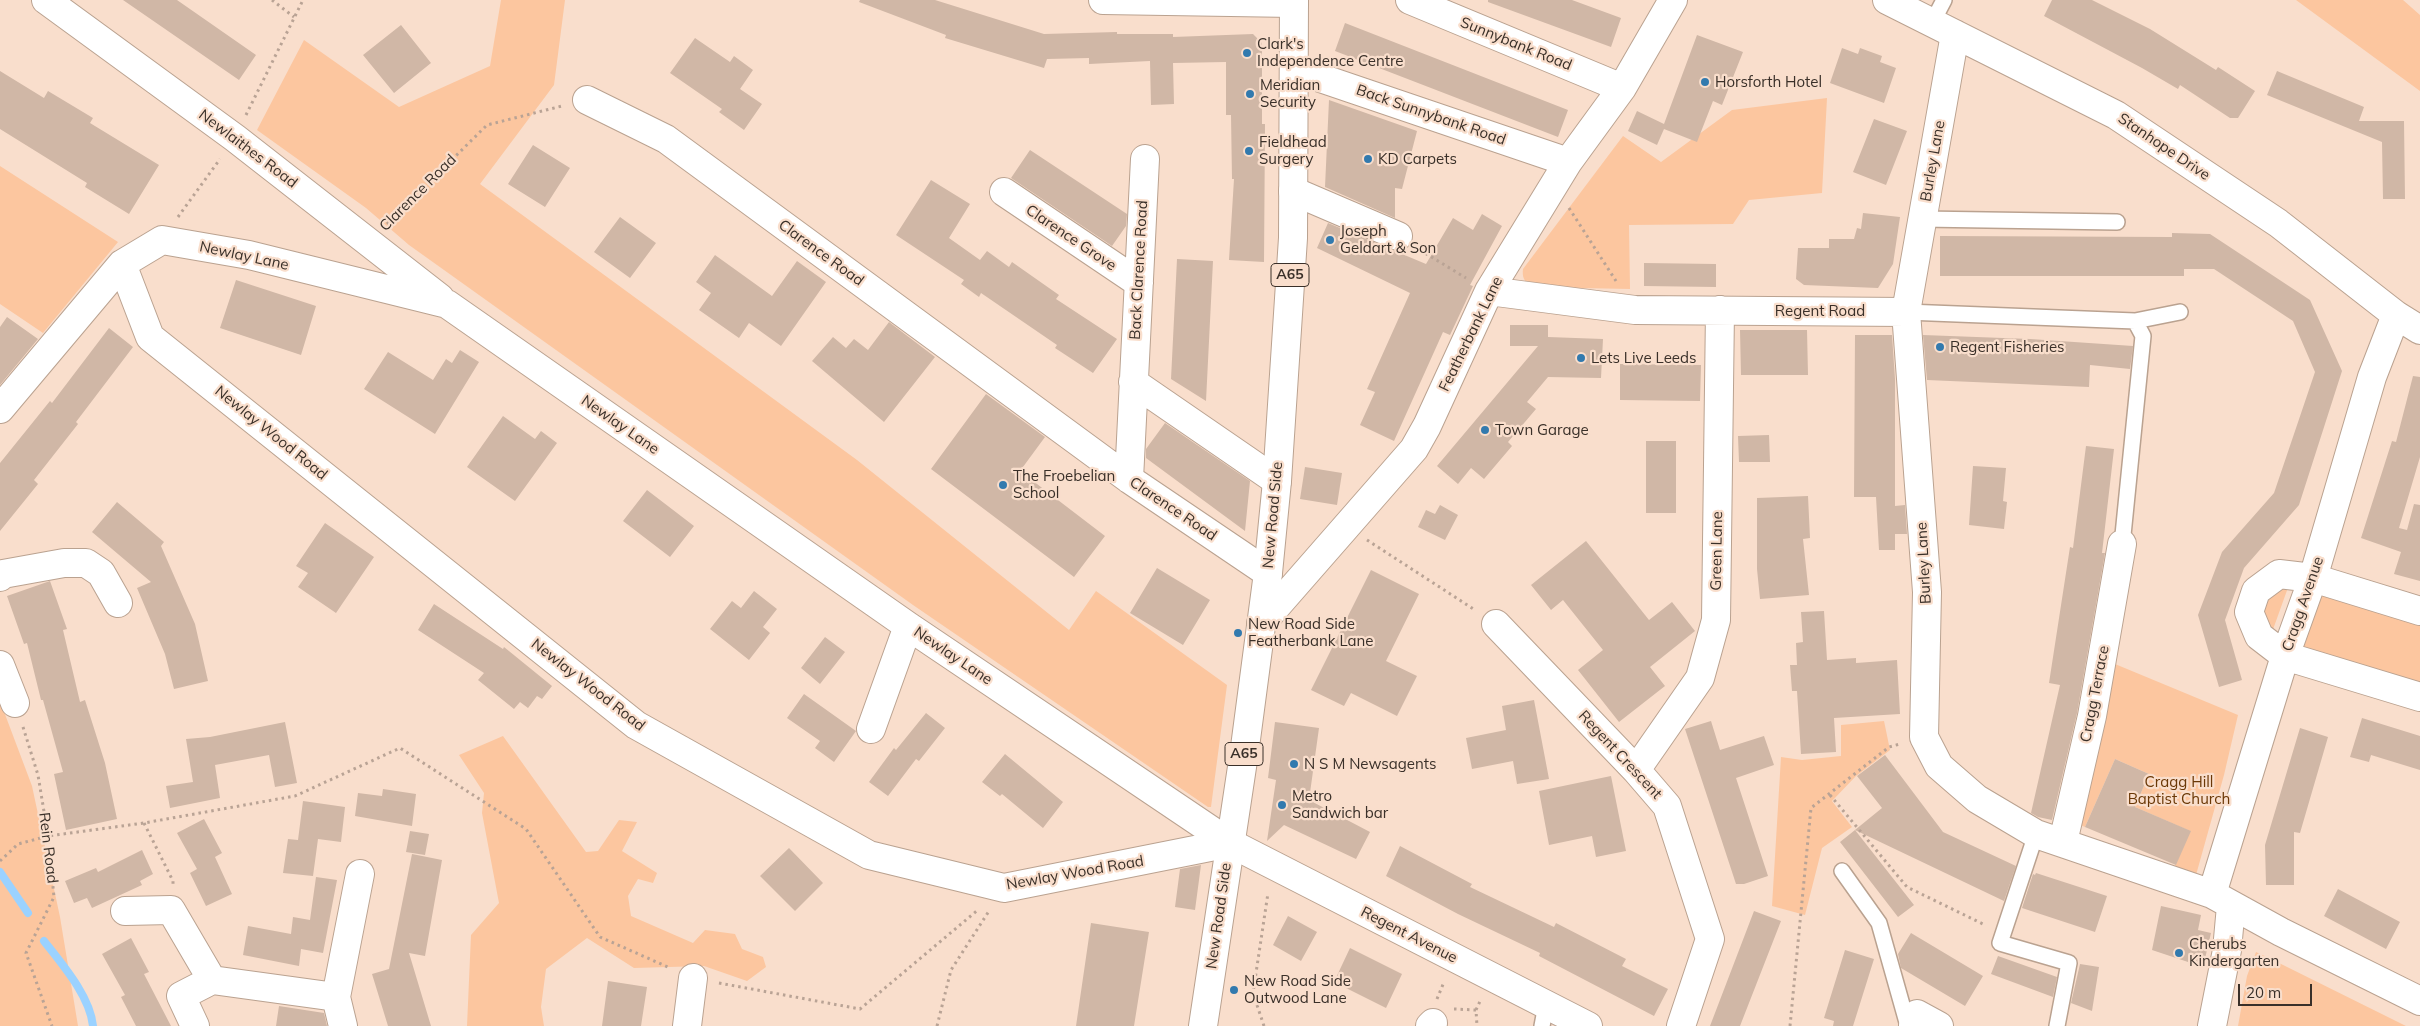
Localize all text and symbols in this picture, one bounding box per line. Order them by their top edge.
street label: Sunnybank Road [1458,13,1574,75]
place label: Clark's Independence Centre [1257,35,1404,70]
marker: Clark's Independence Centre [1241,47,1253,59]
place label: Horsforth Hotel [1715,73,1822,91]
place label: Meridian Security [1260,76,1320,111]
marker: Horsforth Hotel [1699,76,1711,88]
street label: Back Sunnybank Road [1354,81,1508,149]
marker: Meridian Security [1244,88,1256,100]
street label: Newlaithes Road [195,106,301,192]
street label: Stanhope Drive [2115,110,2213,184]
street label: Burley Lane [1917,119,1949,203]
place label: Fieldhead Surgery [1259,133,1327,168]
marker: Fieldhead Surgery [1243,145,1255,157]
place label: KD Carpets [1378,150,1457,168]
street label: Clarence Road [376,151,460,235]
marker: KD Carpets [1362,153,1374,165]
street label: Back Clarence Road [1126,200,1152,340]
street label: Clarence Grove [1022,201,1120,275]
street label: Clarence Road [775,216,867,290]
place label: Joseph Geldart & Son [1340,222,1436,257]
marker: Joseph Geldart & Son [1324,234,1336,246]
street label: Newlay Lane [198,238,290,274]
road number: A65 [1271,264,1309,286]
street label: Featherbank Lane [1435,274,1507,394]
street label: Regent Road [1775,302,1865,320]
place label: Regent Fisheries [1950,338,2065,356]
marker: Regent Fisheries [1934,341,1946,353]
place label: Lets Live Leeds [1591,349,1696,367]
marker: Lets Live Leeds [1575,352,1587,364]
street label: Newlay Wood Road [211,382,331,484]
street label: Newlay Lane [578,392,662,458]
place label: Town Garage [1495,421,1589,439]
marker: Town Garage [1479,424,1491,436]
street label: New Road Side [1259,461,1287,569]
place label: The Froebelian School [1013,467,1115,502]
street label: Clarence Road [1126,473,1220,545]
marker: The Froebelian School [997,479,1009,491]
street label: Green Lane [1707,511,1727,591]
street label: Burley Lane [1913,522,1935,604]
street label: Cragg Avenue [2278,554,2328,654]
place label: New Road Side Featherbank Lane [1248,615,1374,650]
street label: Newlay Lane [910,623,996,689]
marker: New Road Side Featherbank Lane [1232,627,1244,639]
street label: Newlay Wood Road [528,635,648,735]
street label: Cragg Terrace [2077,644,2113,744]
street label: Regent Crescent [1574,707,1666,803]
road number: A65 [1225,742,1263,766]
place label: N S M Newsagents [1304,755,1436,773]
marker: N S M Newsagents [1288,758,1300,770]
park label: Cragg Hill Baptist Church [2128,773,2230,808]
place label: Metro Sandwich bar [1292,787,1388,822]
marker: Metro Sandwich bar [1276,799,1288,811]
street label: Rein Road [35,811,61,885]
street label: Newlay Wood Road [1005,852,1145,894]
street label: New Road Side [1203,862,1235,970]
street label: Regent Avenue [1358,903,1460,967]
place label: Cherubs Kindergarten [2189,935,2279,970]
marker: Cherubs Kindergarten [2173,947,2185,959]
place label: New Road Side Outwood Lane [1244,972,1351,1007]
scale bar [2240,974,2314,1006]
text: 20 m [2246,983,2281,1002]
marker: New Road Side Outwood Lane [1228,984,1240,996]

